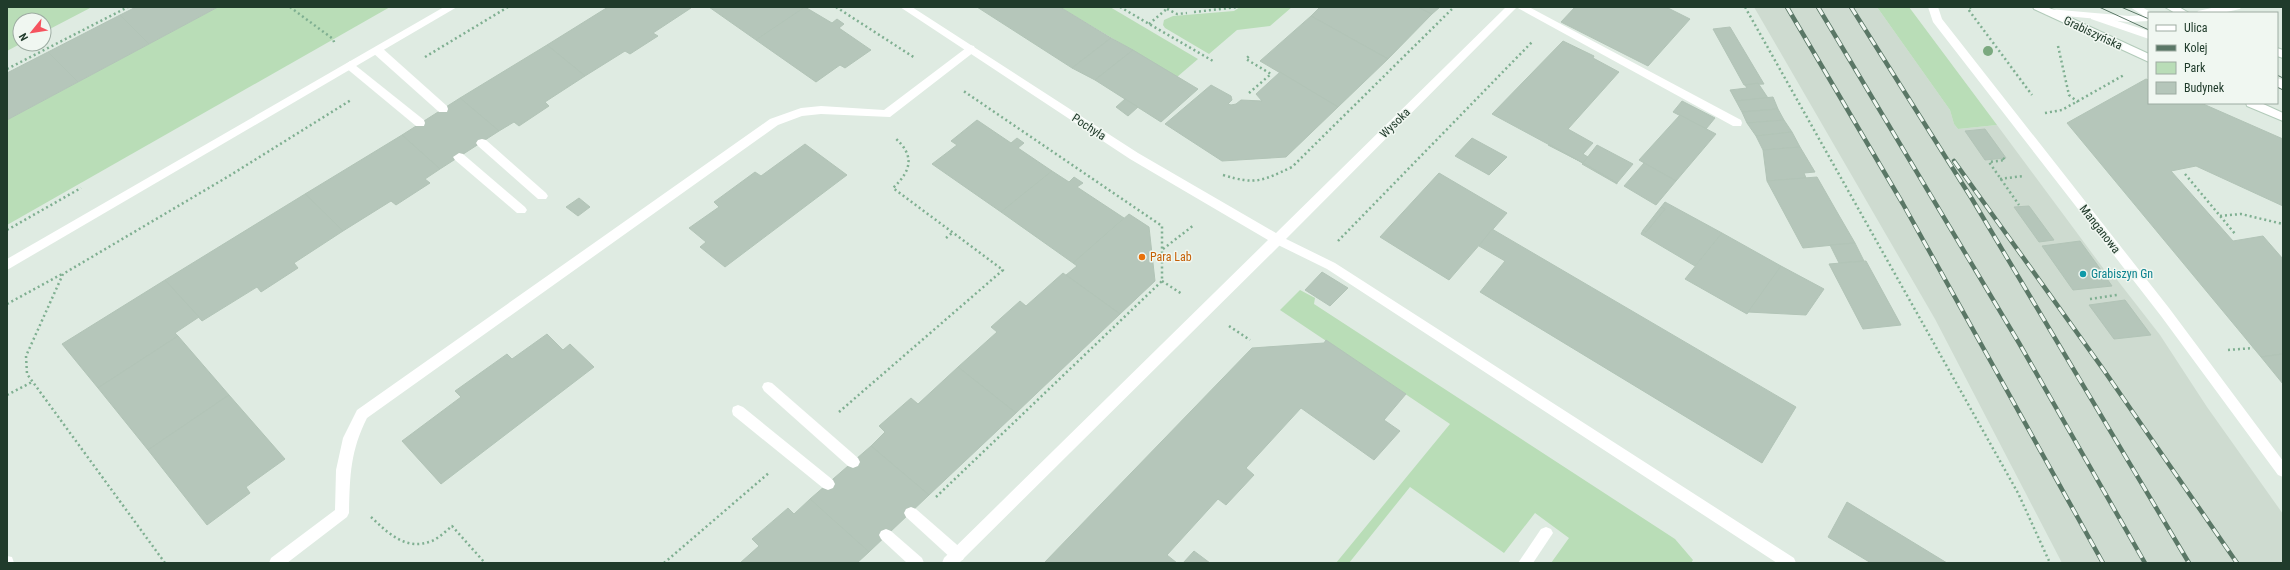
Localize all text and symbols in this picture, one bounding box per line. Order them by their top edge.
north arrow [12,12,52,52]
legend [2148,12,2278,104]
street label: Grabiszyńska [2061,13,2125,53]
text: Ulica [2184,21,2208,35]
text: N [16,30,31,43]
text: Kolej [2184,41,2207,55]
text: Park [2184,61,2206,75]
text: Budynek [2184,81,2225,95]
street label: Wysoka [1377,105,1413,141]
street label: Pochyła [1069,111,1109,143]
street label: Manganowa [2077,202,2123,256]
place label: Para Lab [1150,250,1192,264]
marker: Para Lab [1137,252,1147,262]
place label: Grabiszyn Gn [2091,267,2153,281]
marker: Grabiszyn Gn [2078,269,2088,279]

